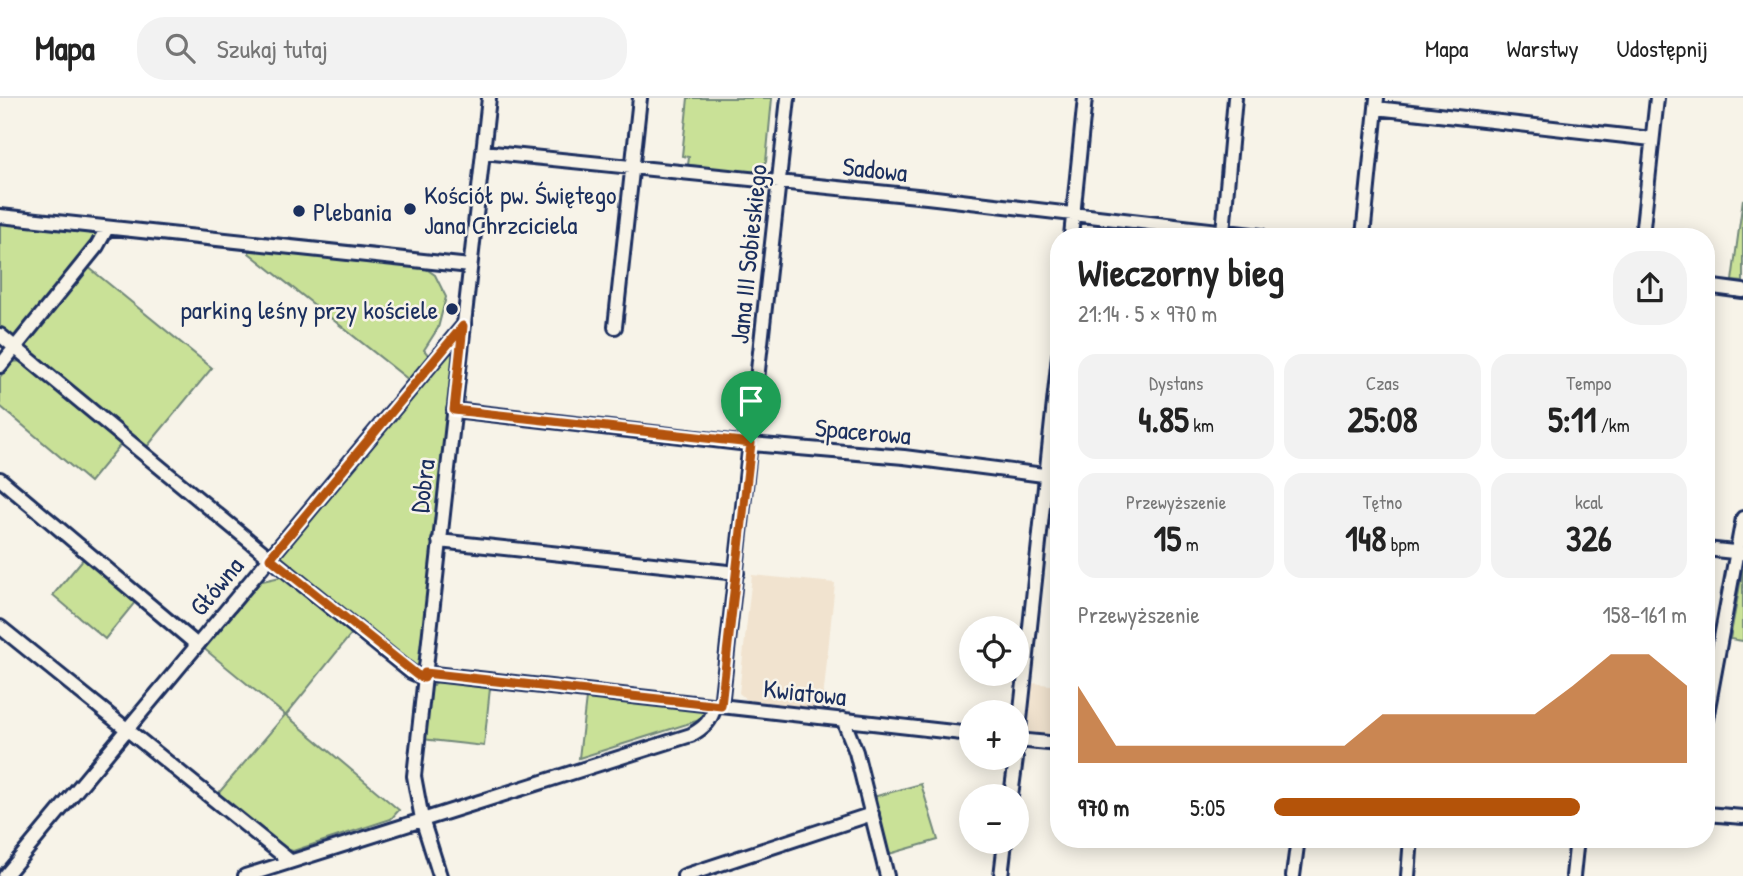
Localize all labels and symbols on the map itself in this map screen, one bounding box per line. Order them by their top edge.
street label: Sadowa [841,148,909,190]
street label: Jana III Sobieskiego [721,162,775,346]
place label: Kościół pw. Świętego Jana Chrzciciela [424,177,617,242]
place label: Plebania [313,194,391,229]
marker: Kościół pw. Świętego Jana Chrzciciela [402,201,418,217]
marker: Plebania [291,203,307,219]
place label: parking leśny przy kościele [181,292,438,327]
marker: parking leśny przy kościele [444,301,460,317]
pin [721,371,781,443]
street label: Spacerowa [813,409,913,453]
street label: Dobra [401,457,443,515]
street label: Główna [181,549,251,623]
street label: Kwiatowa [762,670,848,714]

